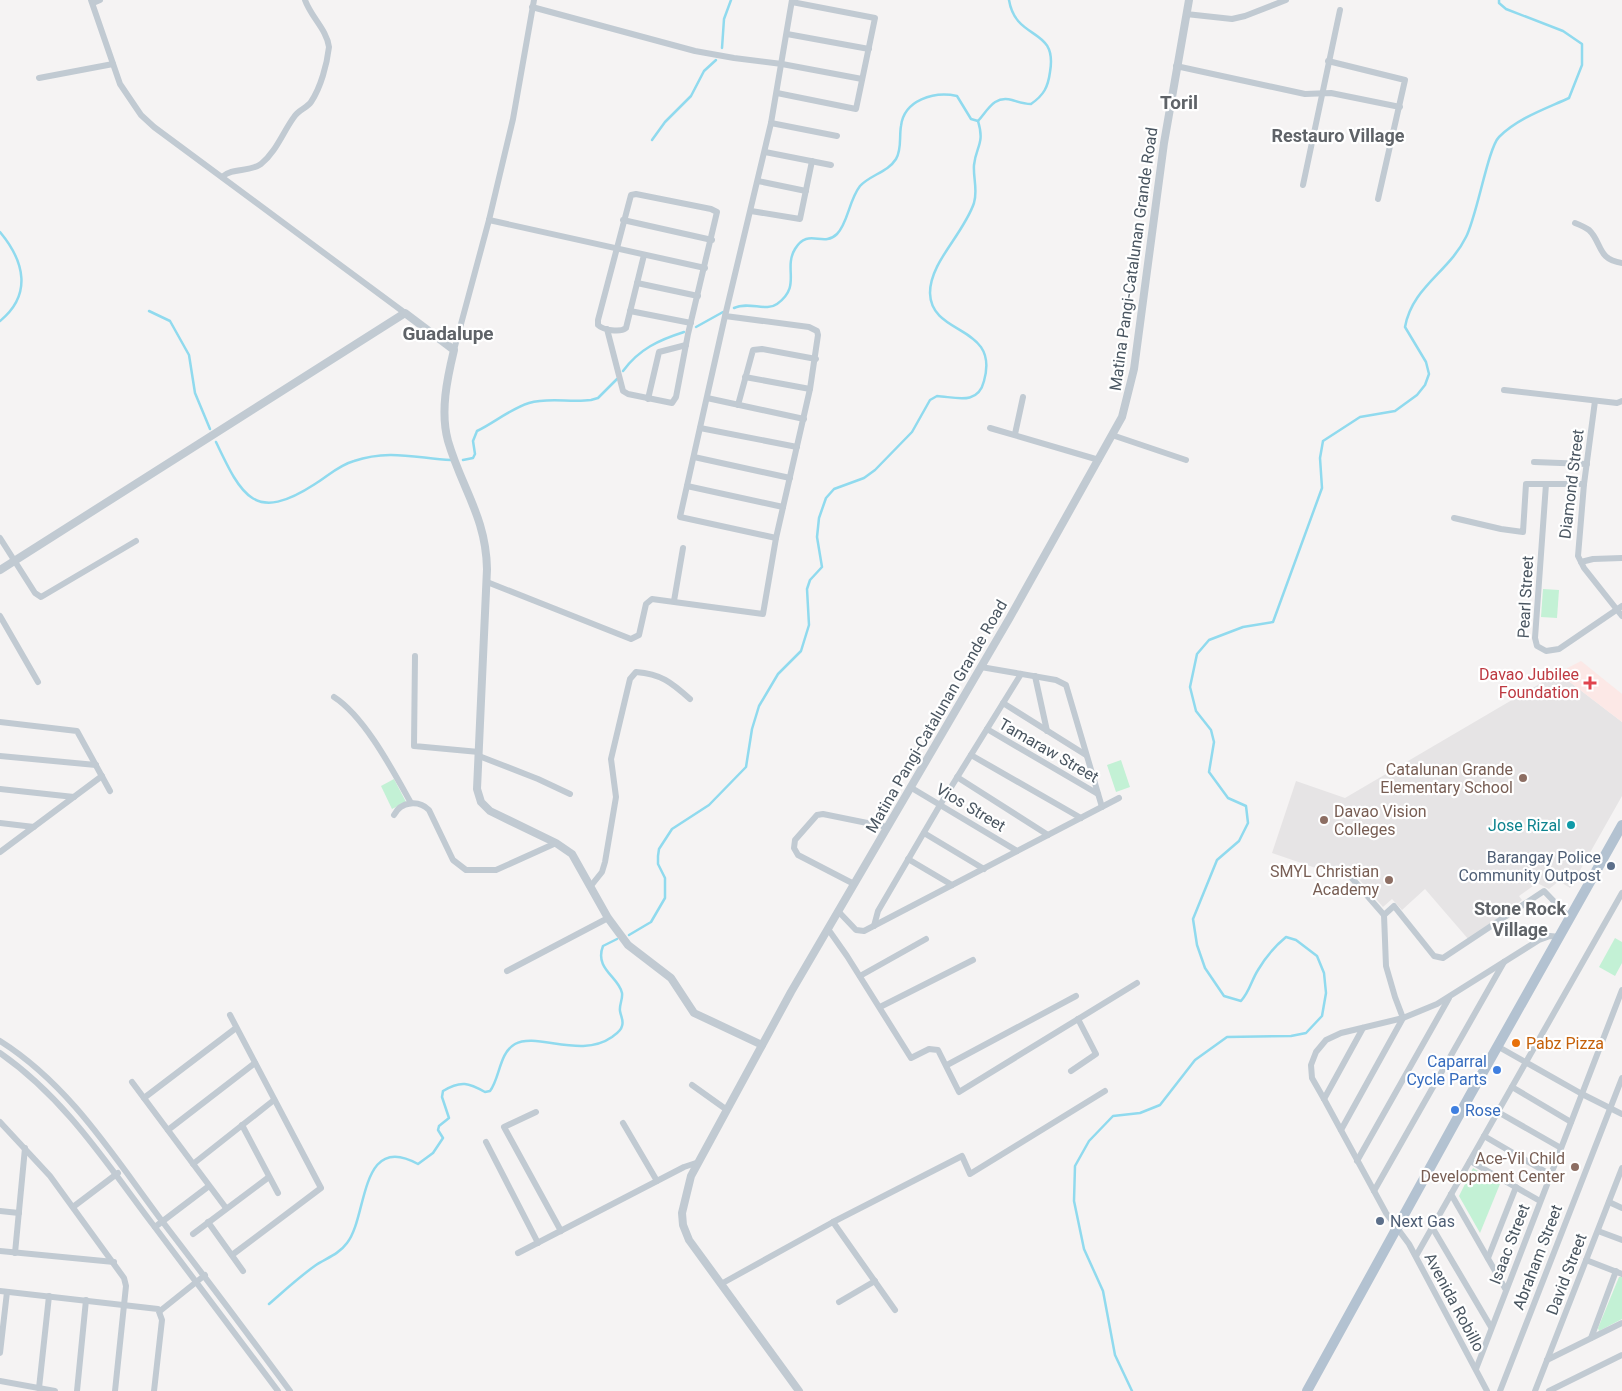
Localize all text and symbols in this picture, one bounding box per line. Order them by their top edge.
district label: Toril [1160,91,1198,114]
district label: Restauro Village [1272,125,1405,146]
street label: Matina Pangi-Catalunan Grande Road [1106,126,1161,392]
district label: Guadalupe [402,322,494,345]
street label: Diamond Street [1555,428,1588,540]
street label: Pearl Street [1514,555,1537,639]
street label: Matina Pangi-Catalunan Grande Road [862,596,1011,836]
place label: Davao Jubilee Foundation [1479,665,1579,702]
marker: Davao Jubilee Foundation [1583,676,1597,690]
street label: Tamaraw Street [995,714,1102,787]
place label: Catalunan Grande Elementary School [1380,760,1513,797]
marker: Catalunan Grande Elementary School [1517,772,1529,784]
street label: Vios Street [933,779,1009,836]
place label: Davao Vision Colleges [1334,802,1427,839]
marker: Davao Vision Colleges [1318,814,1330,826]
place label: Jose Rizal [1488,816,1561,835]
marker: Jose Rizal [1565,819,1577,831]
place label: Barangay Police Community Outpost [1458,848,1601,885]
marker: Barangay Police Community Outpost [1605,860,1617,872]
place label: SMYL Christian Academy [1270,862,1379,899]
marker: SMYL Christian Academy [1383,874,1395,886]
district label: Stone Rock Village [1474,898,1566,940]
place label: Pabz Pizza [1526,1034,1604,1053]
marker: Pabz Pizza [1510,1037,1522,1049]
place label: Caparral Cycle Parts [1406,1052,1487,1089]
marker: Caparral Cycle Parts [1491,1064,1503,1076]
place label: Rose [1465,1101,1501,1120]
marker: Rose [1449,1104,1461,1116]
place label: Ace-Vil Child Development Center [1421,1149,1566,1186]
marker: Ace-Vil Child Development Center [1569,1161,1581,1173]
street label: Isaac Street [1485,1201,1533,1287]
street label: Abraham Street [1509,1202,1566,1312]
place label: Next Gas [1390,1212,1455,1231]
marker: Next Gas [1374,1215,1386,1227]
street label: David Street [1542,1231,1591,1318]
street label: Avenida Robillo [1420,1249,1489,1355]

